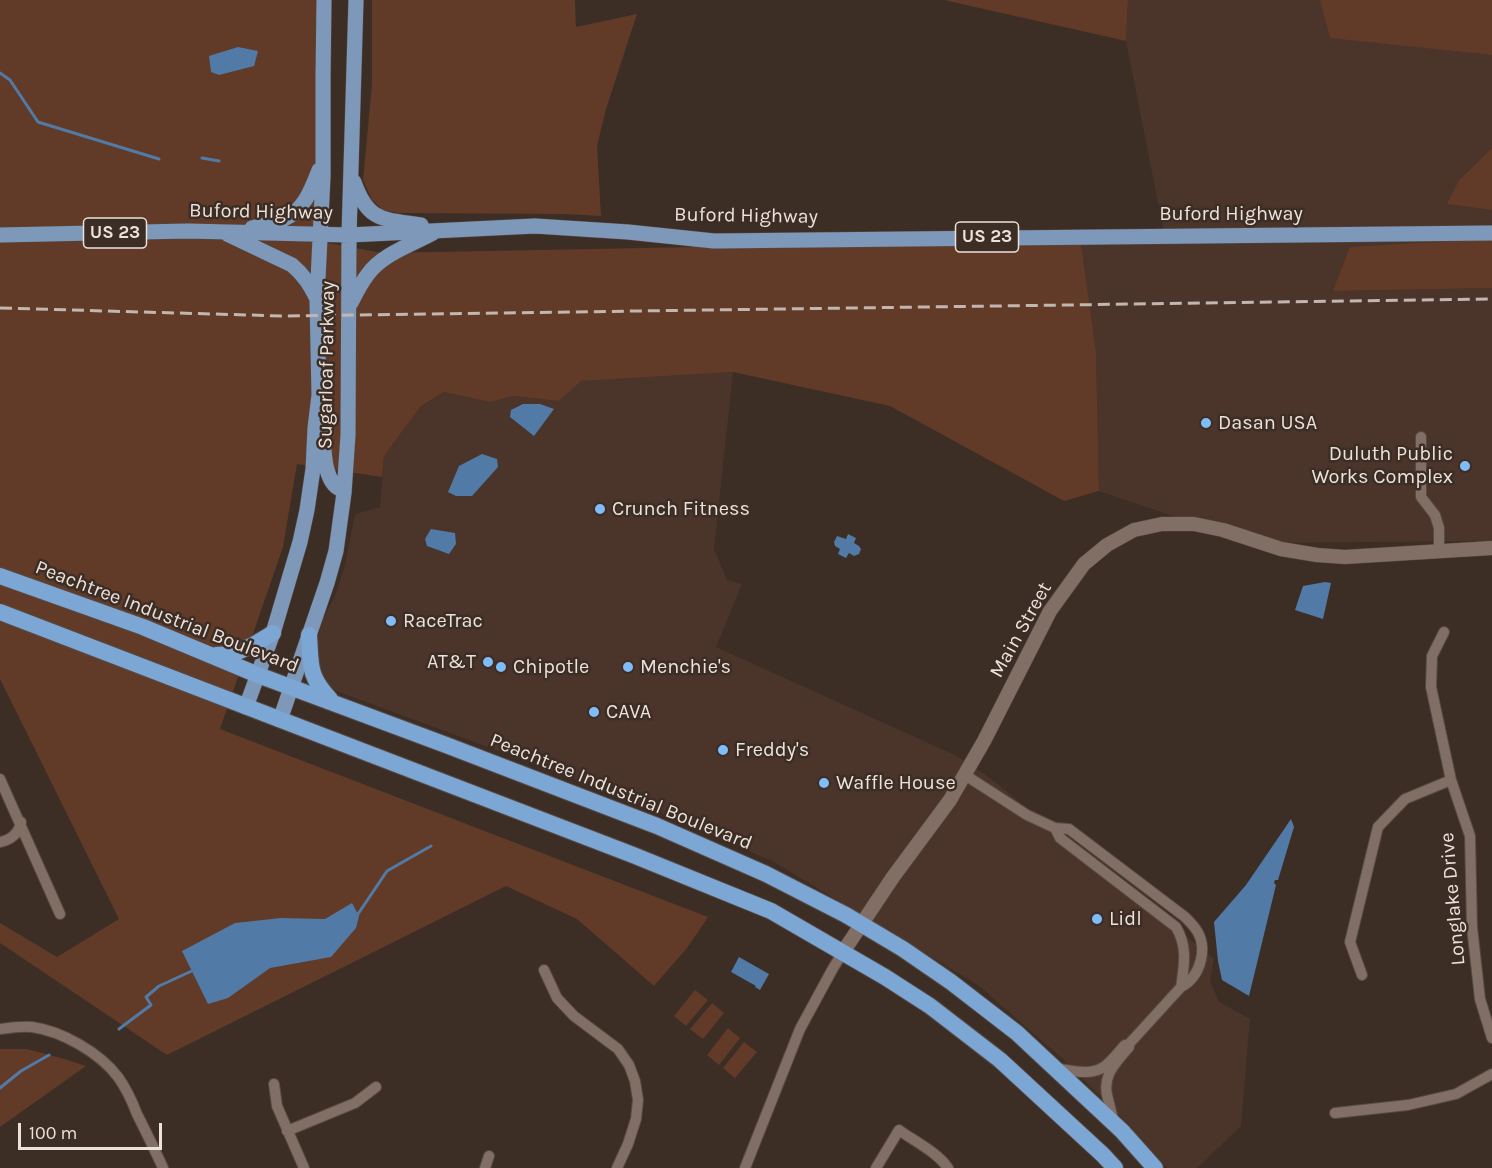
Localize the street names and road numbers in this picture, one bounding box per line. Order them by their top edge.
street label: Buford Highway [189,199,333,225]
street label: Buford Highway [1159,202,1303,226]
street label: Buford Highway [674,203,818,229]
road number: US 23 [84,218,146,248]
road number: US 23 [956,222,1018,252]
street label: Sugarloaf Parkway [314,281,340,449]
street label: Peachtree Industrial Boulevard [32,556,302,678]
street label: Main Street [985,578,1057,682]
street label: Peachtree Industrial Boulevard [486,728,756,856]
street label: Longlake Drive [1435,832,1471,966]

